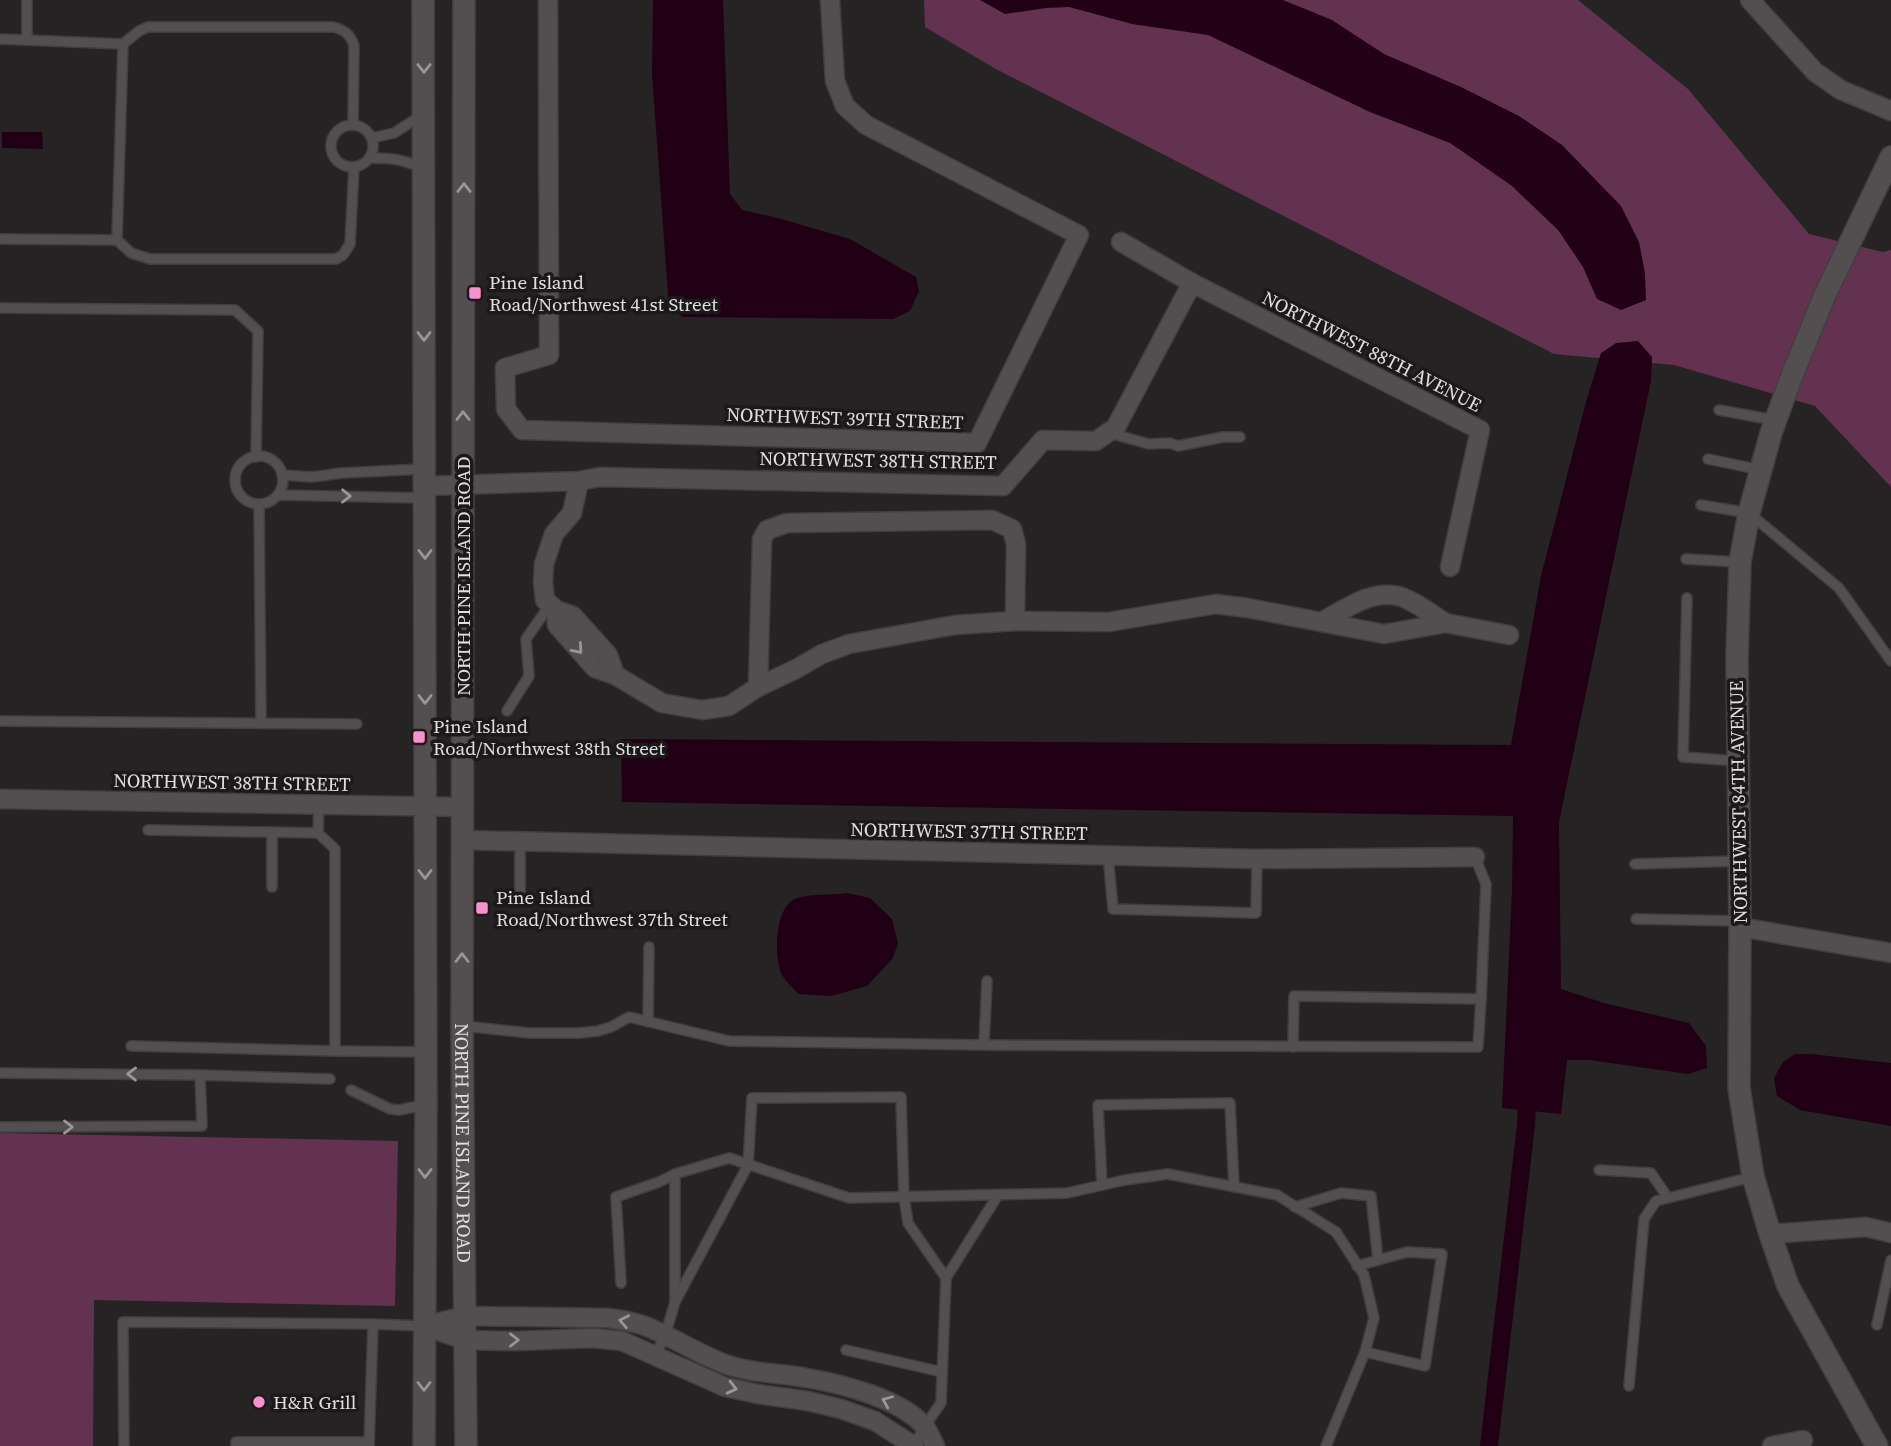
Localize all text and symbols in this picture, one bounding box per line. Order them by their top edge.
one-way arrow [416,63,432,74]
one-way arrow [456,182,471,193]
place label: Pine Island Road/Northwest 41st Street [489,269,718,317]
street label: NORTHWEST 88TH AVENUE [1258,284,1486,418]
marker: Pine Island Road/Northwest 41st Street [467,285,483,301]
one-way arrow [416,331,432,341]
street label: NORTHWEST 39TH STREET [726,401,965,435]
one-way arrow [455,410,471,420]
street label: NORTHWEST 38TH STREET [759,445,997,475]
street label: NORTH PINE ISLAND ROAD [450,456,476,696]
one-way arrow [341,488,352,504]
one-way arrow [417,549,433,560]
one-way arrow [570,640,582,653]
street label: NORTHWEST 84TH AVENUE [1723,680,1753,924]
one-way arrow [417,694,433,705]
place label: Pine Island Road/Northwest 38th Street [433,713,666,761]
marker: Pine Island Road/Northwest 38th Street [411,729,427,745]
street label: NORTHWEST 38TH STREET [113,767,351,797]
street label: NORTHWEST 37TH STREET [850,816,1088,846]
one-way arrow [417,870,433,880]
place label: Pine Island Road/Northwest 37th Street [496,884,729,932]
marker: Pine Island Road/Northwest 37th Street [474,900,490,916]
one-way arrow [454,952,470,962]
street label: NORTH PINE ISLAND ROAD [449,1023,477,1263]
one-way arrow [126,1067,137,1082]
one-way arrow [63,1119,74,1135]
one-way arrow [417,1168,433,1178]
one-way arrow [618,1314,630,1329]
one-way arrow [509,1333,520,1348]
one-way arrow [725,1380,737,1394]
one-way arrow [416,1381,432,1392]
place label: H&R Grill [273,1389,357,1415]
marker: H&R Grill [251,1394,267,1410]
one-way arrow [881,1395,894,1409]

